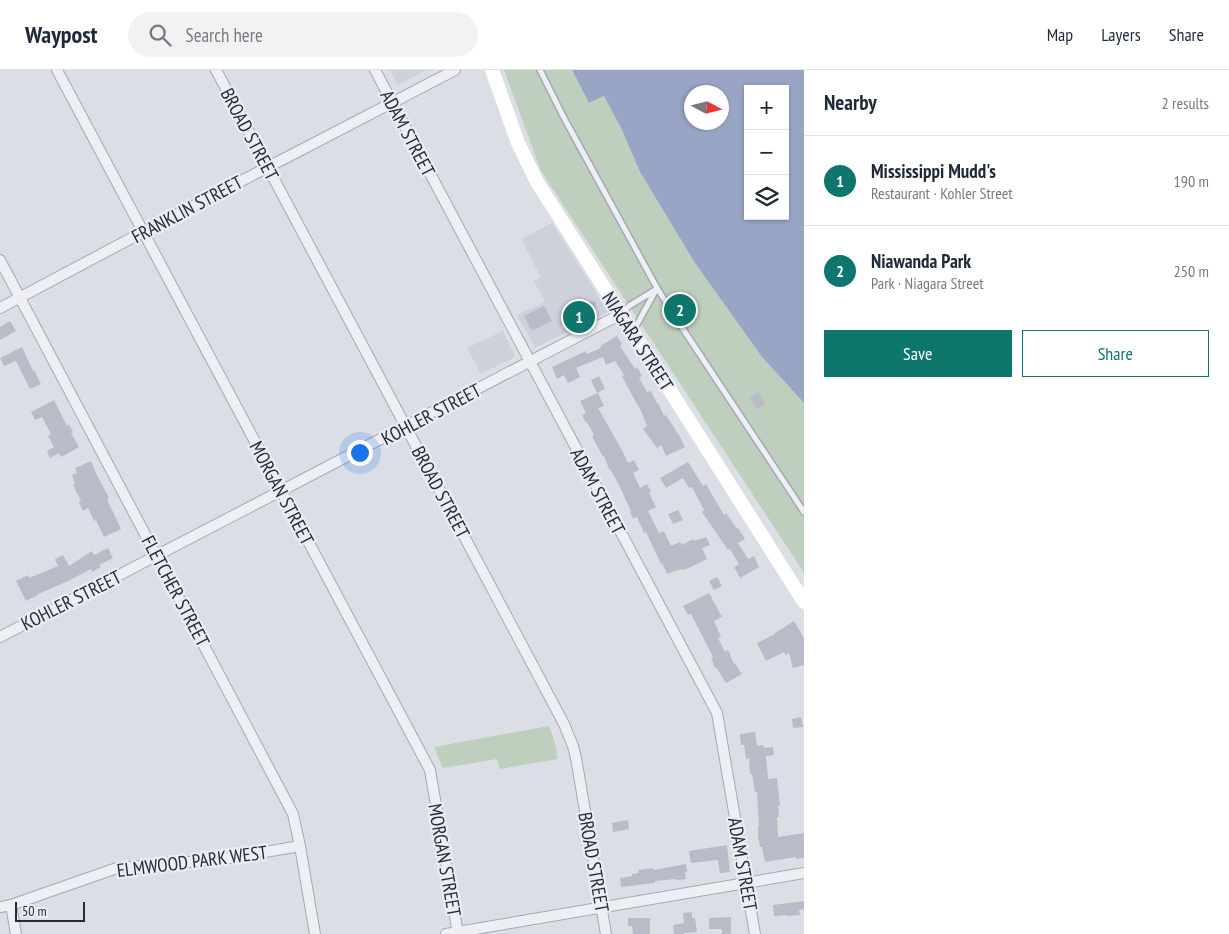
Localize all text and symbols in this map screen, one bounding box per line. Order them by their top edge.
search box [128,12,478,57]
text: Waypost [25,19,98,50]
icon: search [146,21,174,49]
text: Search here [186,23,263,47]
text: Map [1047,23,1073,46]
text: Layers [1101,23,1141,46]
text: Share [1169,23,1204,46]
street label: BROAD STREET [216,84,285,185]
north arrow [684,85,729,130]
map controls [744,85,789,220]
button: + [744,85,789,130]
street label: ADAM STREET [375,86,441,181]
text: Nearby [824,89,877,116]
text: 2 results [1162,93,1209,113]
button: − [744,130,789,175]
text: Mississippi Mudd's [871,159,996,183]
street label: FRANKLIN STREET [127,169,247,248]
text: 1 [836,171,844,191]
text: 190 m [1174,171,1209,191]
button: layers [744,175,789,220]
text: Restaurant · Kohler Street [871,183,1013,203]
text: Niawanda Park [871,249,971,273]
text: 2 [836,261,844,281]
text: 250 m [1174,261,1209,281]
text: Park · Niagara Street [871,273,984,293]
street label: NIAGARA STREET [597,287,679,395]
pin: 2 [664,291,696,329]
pin: 1 [563,298,595,336]
button: Save [824,330,1012,377]
button: Share [1022,330,1209,377]
street label: KOHLER STREET [377,378,485,450]
street label: MORGAN STREET [245,437,320,550]
your location [347,440,373,466]
street label: BROAD STREET [407,442,476,543]
street label: ADAM STREET [565,444,631,539]
street label: FLETCHER STREET [137,531,216,651]
street label: KOHLER STREET [17,564,126,636]
street label: MORGAN STREET [423,802,467,919]
street label: BROAD STREET [573,810,615,914]
street label: ADAM STREET [723,816,763,913]
street label: ELMWOOD PARK WEST [115,840,269,882]
scale bar [15,899,85,922]
text: 50 m [22,902,47,920]

